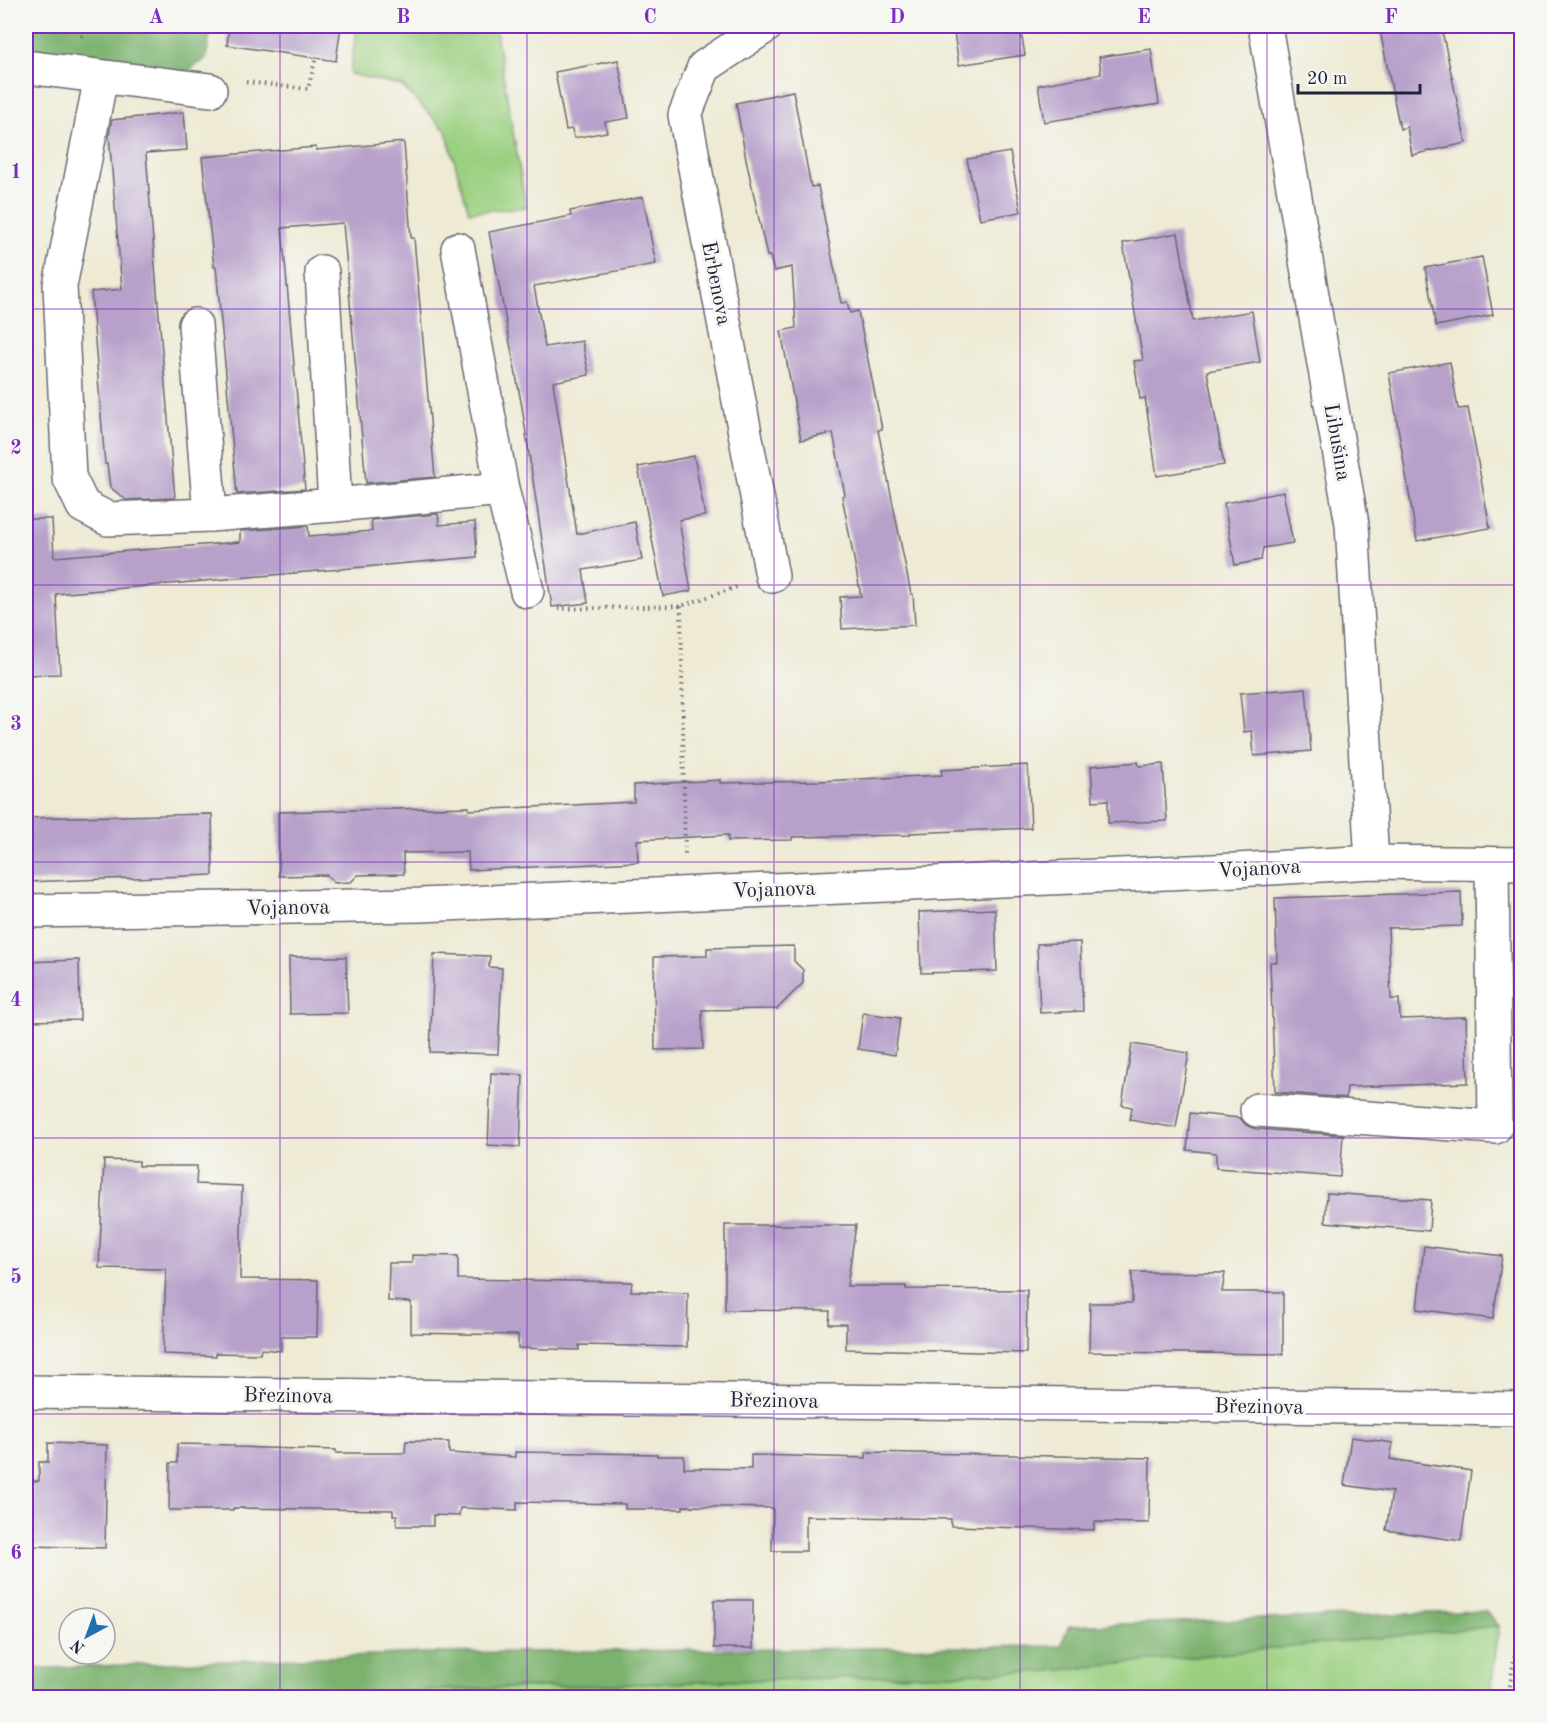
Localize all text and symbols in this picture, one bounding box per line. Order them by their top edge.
text: A [148,8,164,28]
text: B [396,8,410,28]
text: C [643,8,657,28]
text: D [889,8,905,28]
text: E [1137,8,1151,28]
text: F [1384,8,1398,28]
scale bar [1298,57,1420,95]
text: 20 m [1307,70,1347,88]
text: 1 [10,163,22,183]
street label: Erbenova [697,239,734,327]
street label: Libušina [1319,402,1354,483]
text: 2 [10,439,22,459]
text: 3 [10,715,22,735]
street label: Vojanova [1217,857,1301,882]
street label: Vojanova [732,879,816,902]
street label: Vojanova [246,897,330,920]
text: 4 [10,991,22,1011]
text: 5 [10,1267,22,1288]
street label: Březinova [243,1385,333,1408]
street label: Březinova [729,1390,819,1413]
street label: Březinova [1214,1396,1304,1419]
text: 6 [10,1544,22,1564]
north arrow [57,1606,117,1666]
text: N [68,1635,88,1656]

